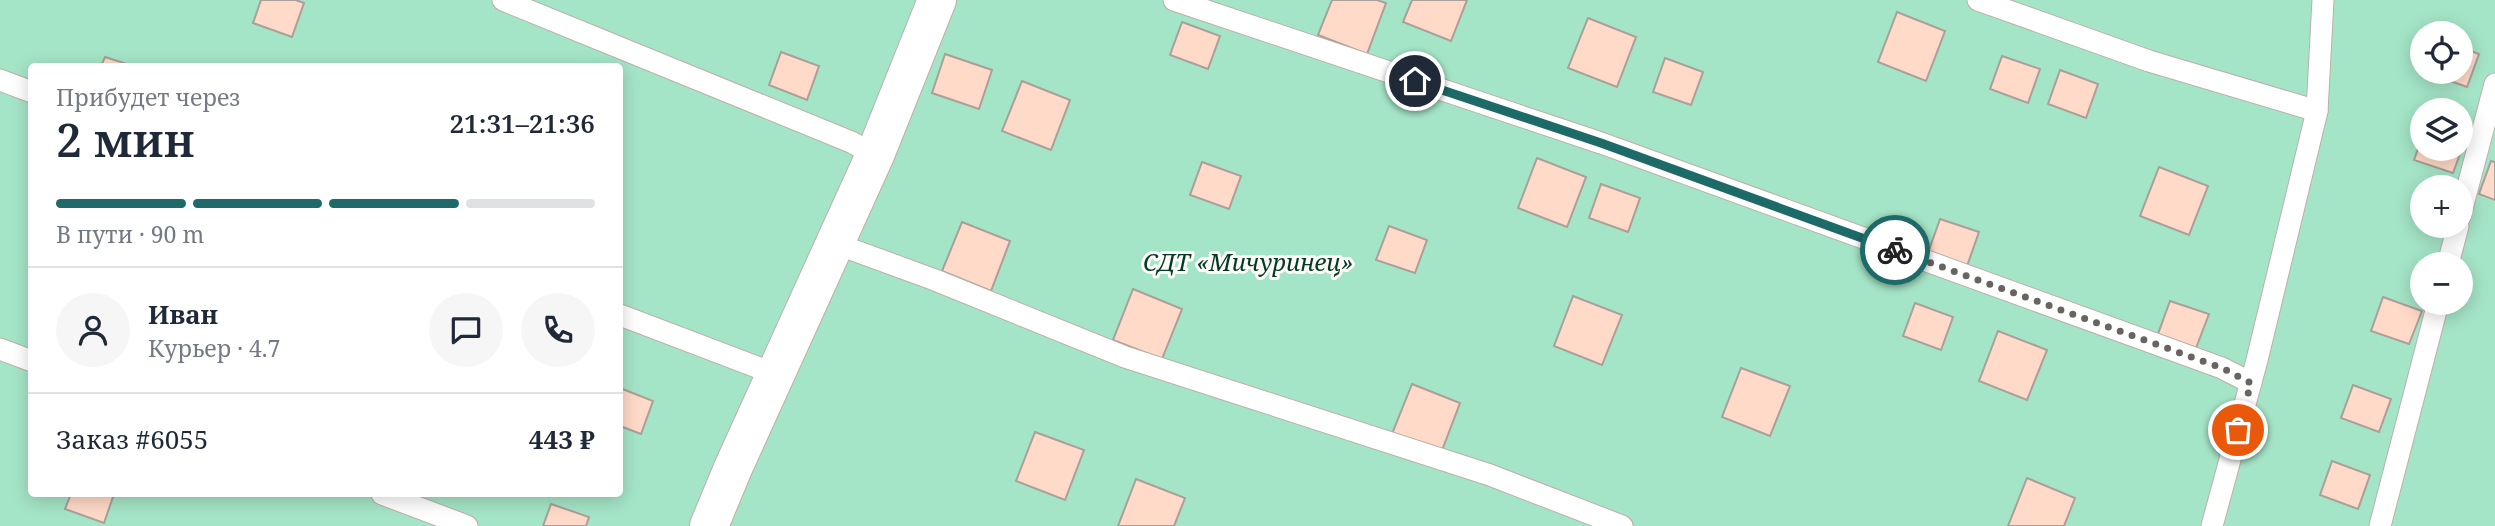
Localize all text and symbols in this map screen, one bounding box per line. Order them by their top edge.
map controls [2410,21,2473,315]
button: locate [2410,21,2473,84]
pin [1385,51,1445,111]
icon: home [1396,62,1434,100]
text: Прибудет через [56,81,240,113]
button: layers [2410,98,2473,161]
text: 21:31–21:36 [449,105,595,141]
text: 2 мин [56,108,195,170]
button: + [2410,175,2473,238]
courier [1860,215,1930,285]
text: В пути · 90 m [56,218,204,250]
icon: bike [1876,231,1914,269]
park label: СДТ «Мичуринец» [1143,245,1353,278]
button: − [2410,252,2473,315]
button: person [56,293,130,367]
button: chat [429,293,503,367]
button: phone [521,293,595,367]
text: Иван [148,296,218,332]
text: Курьер · 4.7 [148,332,280,364]
pin [2208,400,2268,460]
icon: bag [2219,411,2257,449]
text: Заказ #6055 [56,421,208,457]
text: 443 ₽ [529,421,595,457]

